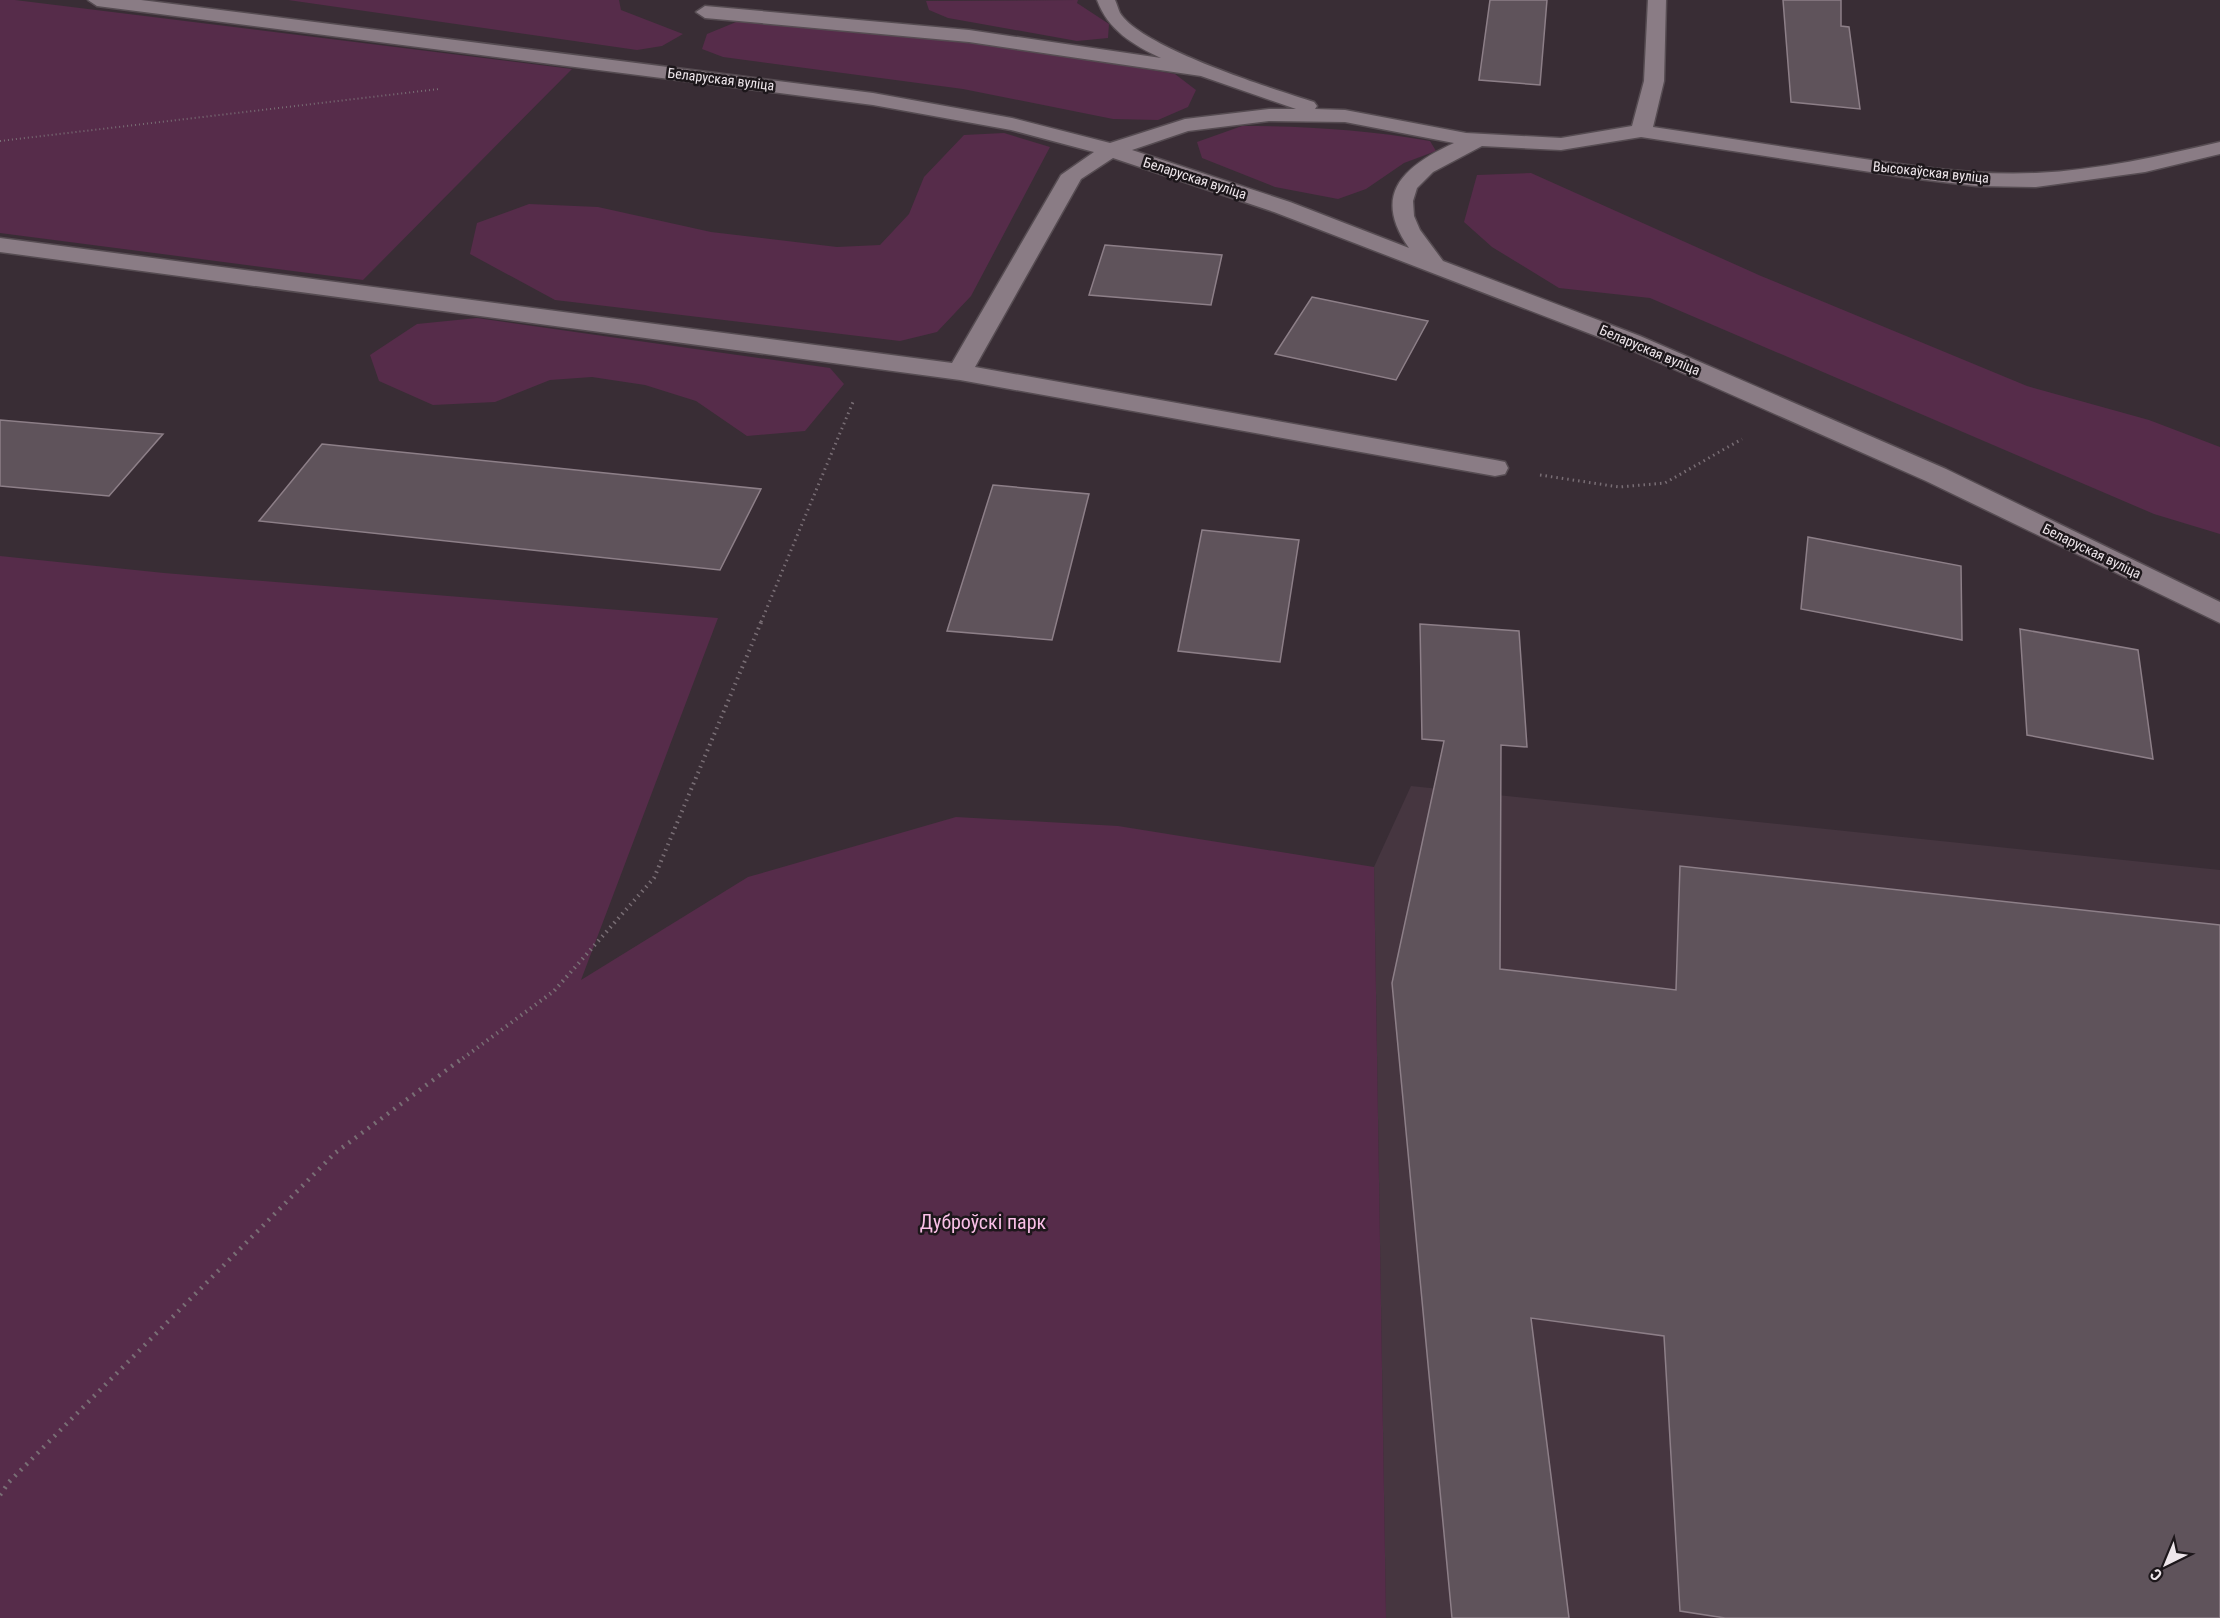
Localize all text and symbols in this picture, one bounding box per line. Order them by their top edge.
street label: Беларуская вуліца [667,65,775,93]
street label: Беларуская вуліца [1141,154,1249,202]
street label: Высокаўская вуліца [1872,158,1990,186]
street label: Беларуская вуліца [1597,322,1703,378]
street label: Беларуская вуліца [2040,520,2144,582]
park label: Дуброўскі парк [920,1210,1047,1234]
north arrow [2136,1534,2196,1594]
text: С [2146,1565,2166,1585]

